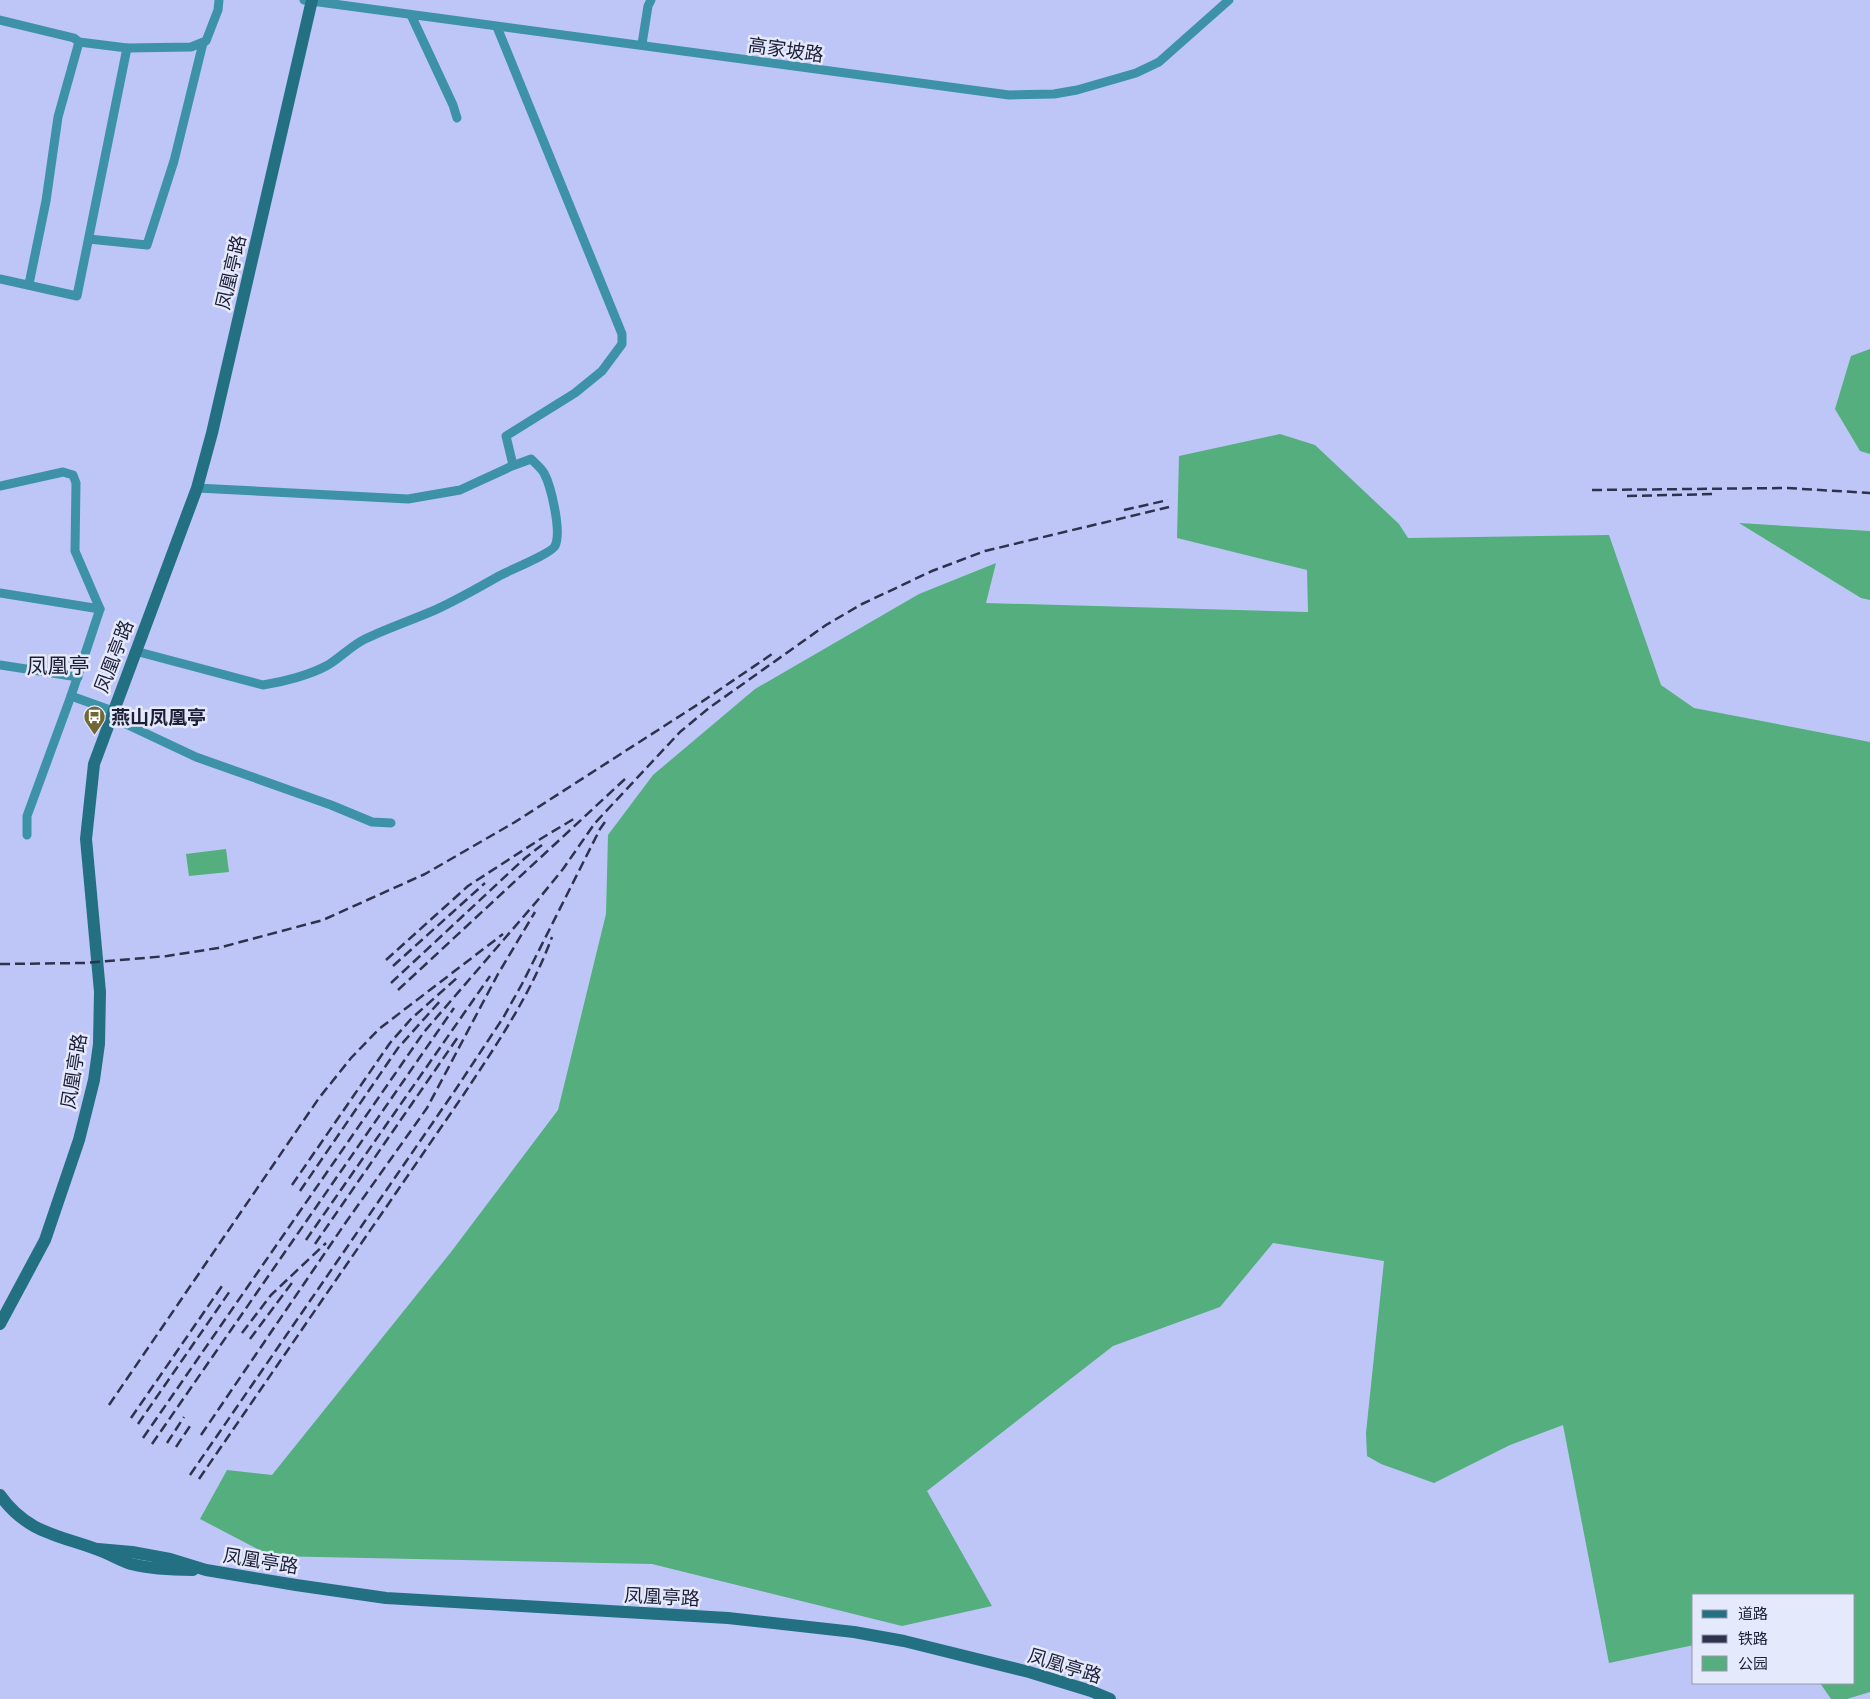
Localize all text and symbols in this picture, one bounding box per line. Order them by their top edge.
street label: 高家坡路 [747,32,825,66]
street label: 凤凰亭路 [210,232,250,312]
street label: 凤凰亭路 [89,616,137,696]
district label: 凤凰亭 [27,652,90,677]
bus stop icon: 燕山凤凰亭 [83,704,107,735]
place label: 燕山凤凰亭 [111,705,206,728]
street label: 凤凰亭路 [56,1032,90,1110]
street label: 凤凰亭路 [222,1543,300,1577]
street label: 凤凰亭路 [623,1583,701,1609]
legend [1692,1594,1855,1684]
text: 道路 [1738,1604,1768,1622]
text: 铁路 [1738,1629,1768,1647]
street label: 凤凰亭路 [1025,1643,1105,1687]
text: 公园 [1738,1654,1768,1672]

